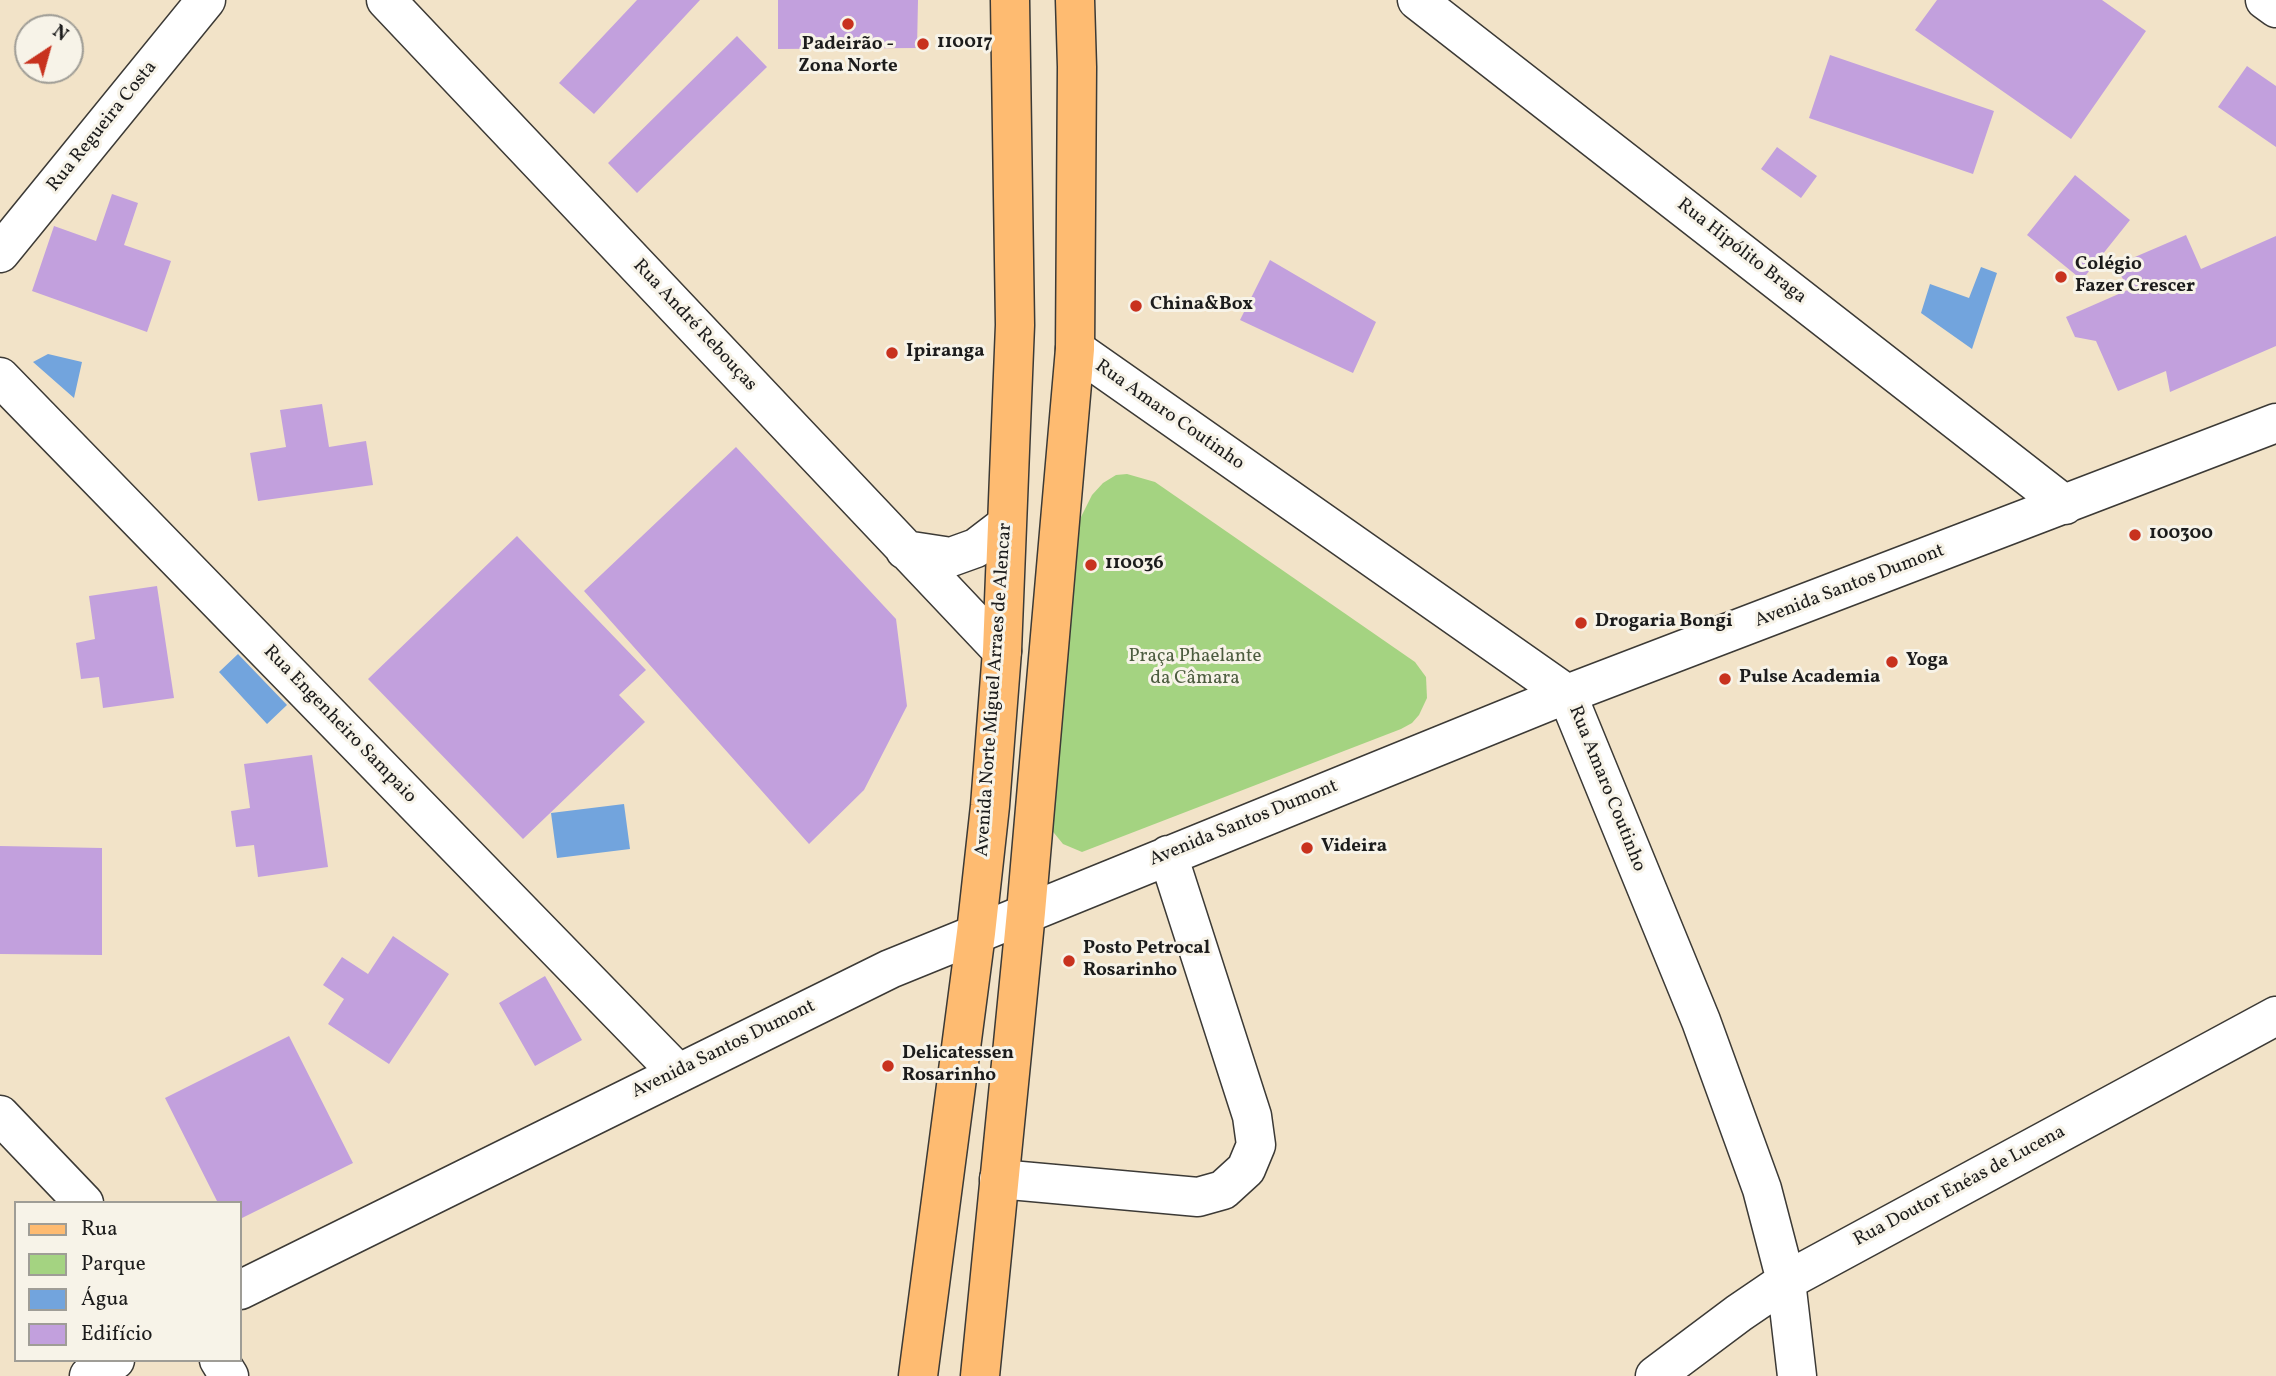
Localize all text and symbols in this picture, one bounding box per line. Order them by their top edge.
north arrow [14,14,84,84]
marker: Padeirão - Zona Norte [840,16,856,32]
text: N [47,19,73,48]
place label: 110017 [937,33,993,55]
place label: Padeirão - Zona Norte [798,35,898,79]
marker: 110017 [915,36,931,52]
street label: Rua Regueira Costa [43,57,163,197]
street label: Rua Hipólito Braga [1672,194,1810,310]
street label: Rua André Rebouças [627,255,761,397]
place label: Colégio Fazer Crescer [2075,255,2195,299]
marker: Colégio Fazer Crescer [2053,269,2069,285]
place label: China&Box [1150,295,1253,317]
marker: China&Box [1128,298,1144,314]
place label: Ipiranga [906,342,985,364]
marker: Ipiranga [884,345,900,361]
street label: Rua Amaro Coutinho [1090,356,1248,476]
street label: Avenida Norte Miguel Arraes de Alencar [972,522,1018,858]
place label: 100300 [2149,524,2213,546]
marker: 100300 [2127,527,2143,543]
street label: Avenida Santos Dumont [1752,540,1948,634]
place label: 110036 [1105,554,1164,576]
marker: 110036 [1083,557,1099,573]
place label: Drogaria Bongi [1595,612,1733,634]
marker: Drogaria Bongi [1573,615,1589,631]
street label: Rua Engenheiro Sampaio [258,641,420,809]
park label: Praça Phaelante da Câmara [1128,647,1262,691]
place label: Yoga [1906,651,1948,673]
marker: Yoga [1884,654,1900,670]
place label: Pulse Academia [1739,668,1880,690]
marker: Pulse Academia [1717,671,1733,687]
street label: Rua Amaro Coutinho [1562,703,1650,875]
street label: Avenida Santos Dumont [1146,776,1342,872]
place label: Videira [1321,837,1387,859]
marker: Videira [1299,840,1315,856]
place label: Posto Petrocal Rosarinho [1083,939,1210,983]
marker: Posto Petrocal Rosarinho [1061,953,1077,969]
street label: Avenida Santos Dumont [628,996,820,1104]
place label: Delicatessen Rosarinho [902,1044,1014,1088]
marker: Delicatessen Rosarinho [880,1058,896,1074]
street label: Rua Doutor Enéas de Lucena [1850,1121,2070,1253]
legend [14,1201,242,1362]
text: Rua [81,1215,118,1244]
text: Parque [81,1250,146,1279]
text: Água [81,1285,129,1314]
text: Edifício [81,1320,153,1349]

